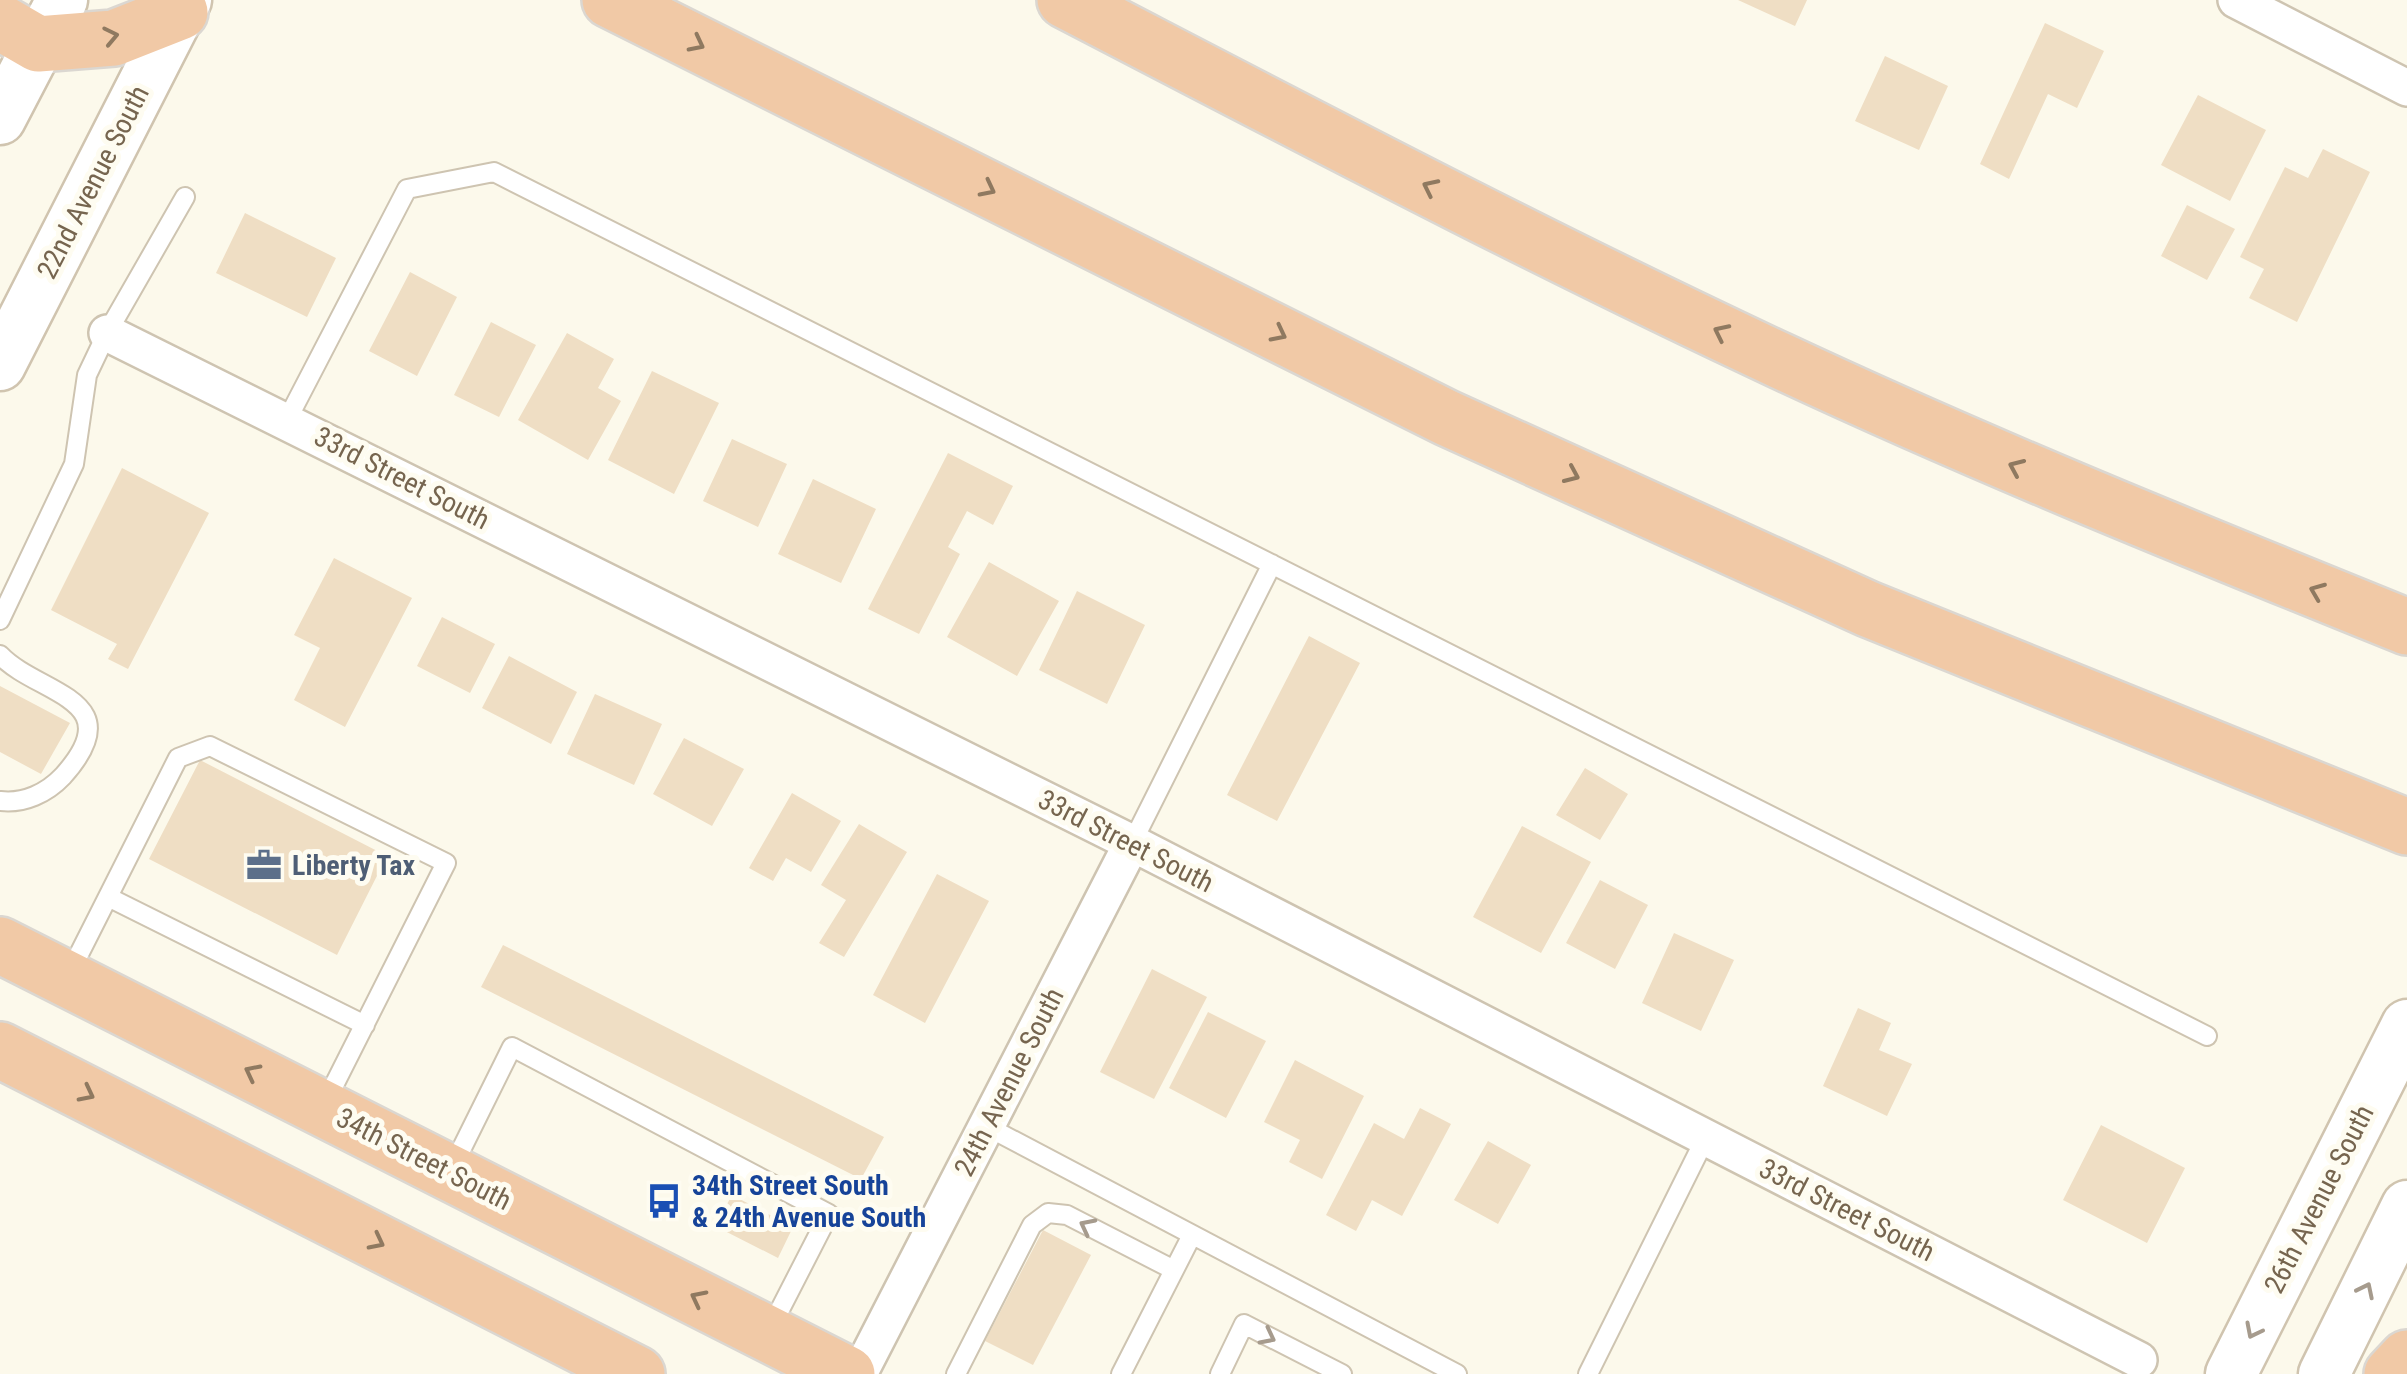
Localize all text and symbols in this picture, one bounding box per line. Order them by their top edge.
one-way arrow [102,26,119,47]
one-way arrow [687,31,705,51]
street label: 22nd Avenue South [30,80,156,284]
one-way arrow [978,177,996,197]
one-way arrow [1422,180,1440,199]
one-way arrow [1268,322,1286,341]
one-way arrow [1713,324,1731,344]
street label: 33rd Street South [309,420,495,536]
one-way arrow [2008,459,2026,479]
one-way arrow [1562,462,1580,482]
one-way arrow [2309,582,2326,602]
street label: 33rd Street South [1033,783,1219,899]
office icon: Liberty Tax [245,846,283,884]
place label: Liberty Tax [292,849,415,882]
street label: 24th Avenue South [947,982,1071,1182]
one-way arrow [244,1064,262,1084]
one-way arrow [77,1082,95,1102]
street label: 26th Avenue South [2257,1099,2381,1299]
street label: 34th Street South [331,1101,517,1217]
street label: 33rd Street South [1754,1152,1940,1268]
place label: 34th Street South & 24th Avenue South [692,1169,926,1234]
bus stop icon: 34th Street South & 24th Avenue South [645,1182,683,1220]
one-way arrow [1080,1219,1098,1238]
one-way arrow [366,1230,384,1249]
one-way arrow [2353,1282,2373,1300]
one-way arrow [690,1290,708,1310]
one-way arrow [2246,1320,2265,1338]
one-way arrow [1258,1325,1276,1344]

